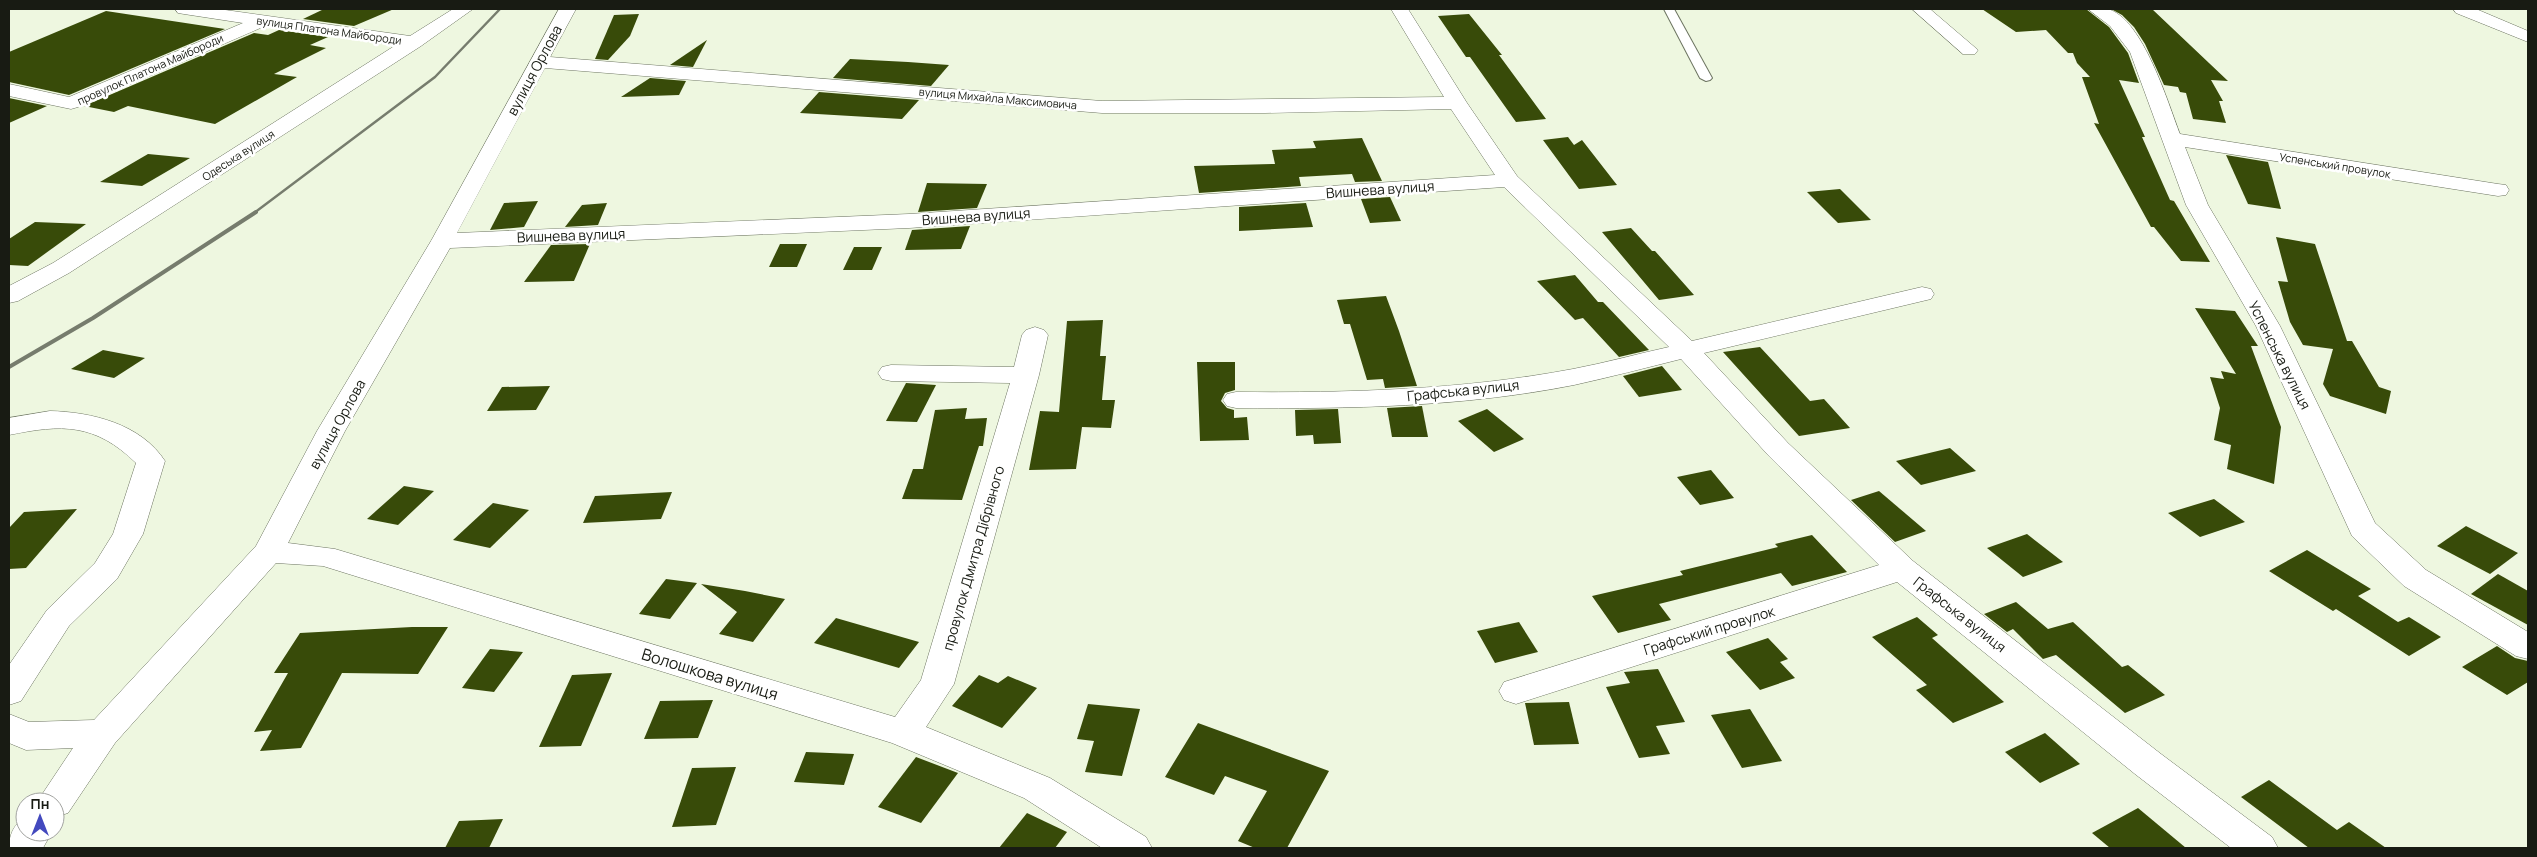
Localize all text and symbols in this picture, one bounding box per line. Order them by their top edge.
street label: вулиця Платона Майбороди [255,12,403,48]
street label: вулиця Орлова [502,21,566,119]
street label: провулок Платона Майбороди [75,30,225,108]
street label: вулиця Михайла Максимовича [918,84,1078,112]
street label: Одеська вулиця [199,126,277,184]
street label: Успенський провулок [2278,149,2392,181]
street label: Вишнева вулиця [1325,176,1435,202]
street label: Вишнева вулиця [921,203,1031,229]
street label: Вишнева вулиця [516,224,626,246]
street label: Успенська вулиця [2244,297,2316,413]
street label: Графська вулиця [1406,375,1520,405]
street label: вулиця Орлова [304,376,370,472]
street label: провулок Дмитра Дібрівного [938,463,1008,653]
street label: Графська вулиця [1910,572,2010,656]
street label: Графський провулок [1641,601,1778,659]
street label: Волошкова вулиця [639,643,781,705]
north arrow [15,792,65,842]
text: Пн [31,794,49,813]

